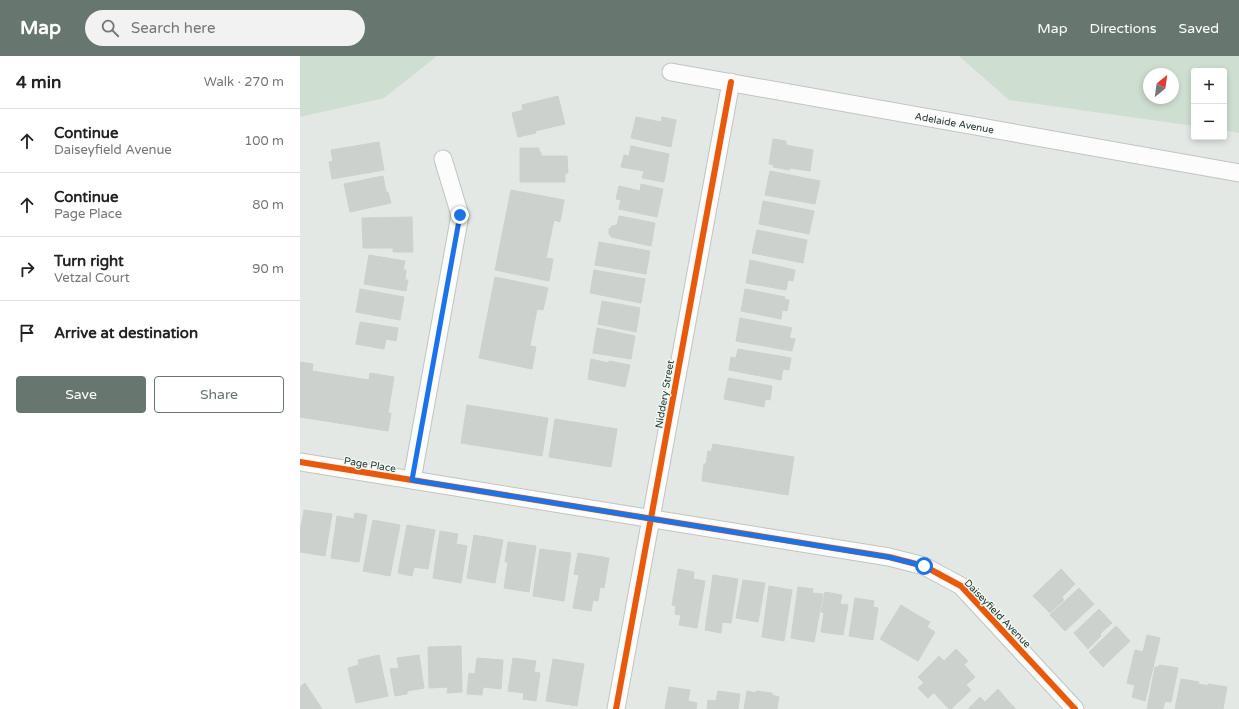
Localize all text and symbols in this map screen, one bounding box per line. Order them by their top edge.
search box [85,10,365,46]
text: Map [20,17,61,39]
icon: search [99,17,121,39]
text: Search here [131,19,215,37]
text: Map [1037,20,1068,37]
text: Directions [1090,20,1157,37]
text: Saved [1179,20,1219,37]
north arrow [1143,68,1179,104]
map controls [1191,68,1227,140]
button: + [1191,68,1227,104]
text: 4 min [16,72,61,93]
text: Walk · 270 m [204,74,284,90]
button: − [1191,104,1227,140]
street label: Adelaide Avenue [914,110,995,136]
text: Continue [54,124,118,142]
icon: ahead [16,130,38,152]
text: 100 m [244,133,284,149]
text: Daiseyfield Avenue [54,142,172,158]
text: Continue [54,188,118,206]
icon: ahead [16,194,38,216]
text: 80 m [252,197,284,213]
text: Page Place [54,206,122,222]
route end [451,206,469,224]
text: Turn right [54,252,124,270]
icon: right [16,258,38,280]
text: 90 m [252,261,284,277]
text: Vetzal Court [54,270,130,286]
icon: arrive [16,322,38,344]
text: Arrive at destination [54,324,198,342]
street label: Niddery Street [653,359,677,429]
button: Save [16,376,146,413]
button: Share [154,376,284,413]
street label: Page Place [343,455,397,475]
route start [915,557,933,575]
street label: Daiseyfield Avenue [962,577,1033,651]

